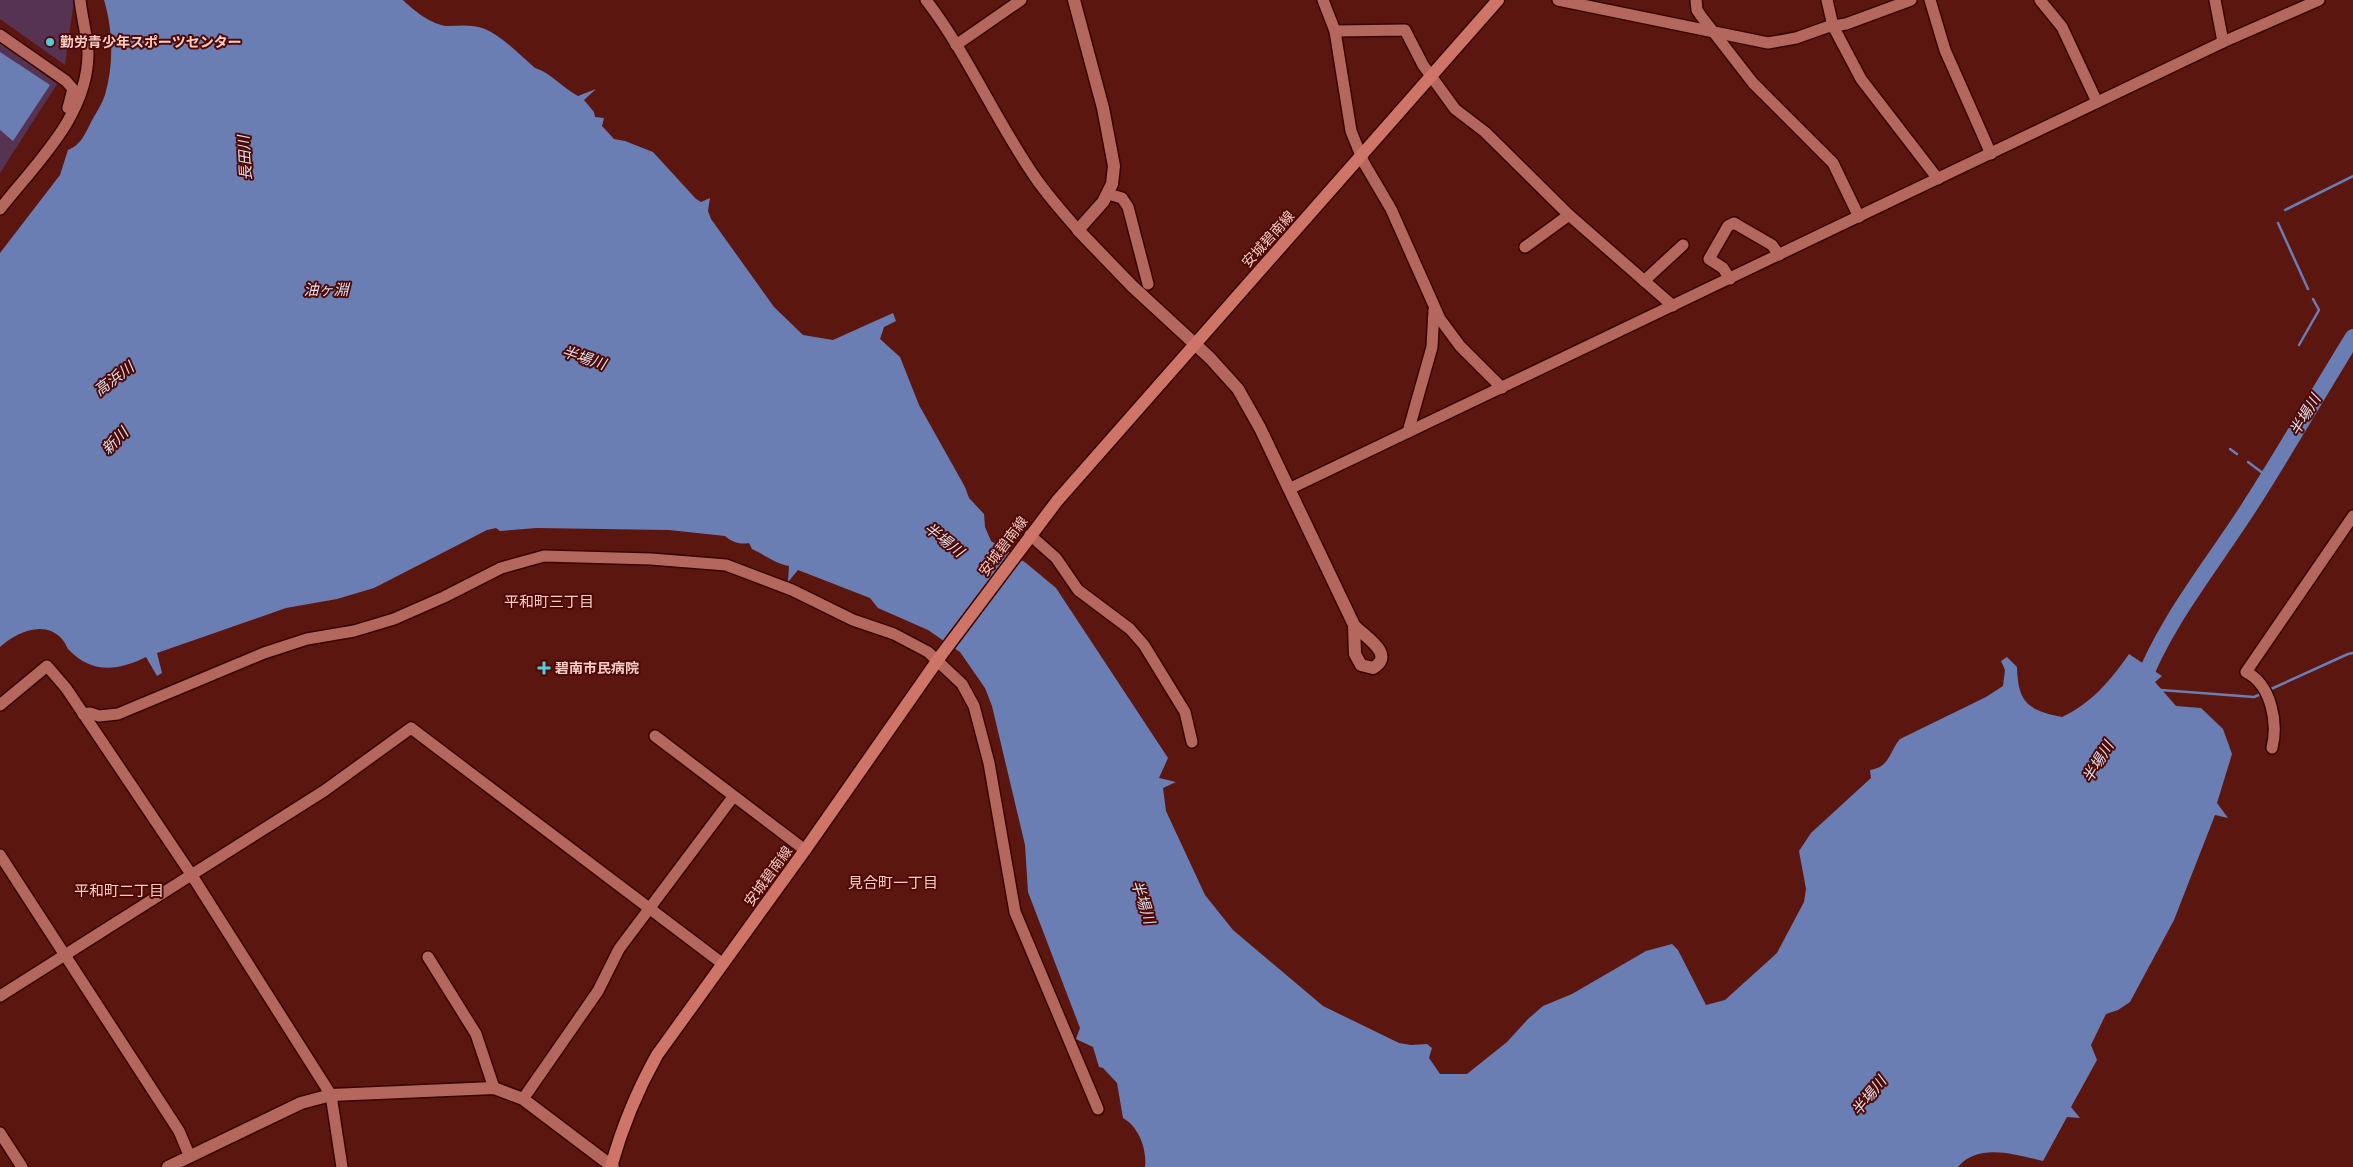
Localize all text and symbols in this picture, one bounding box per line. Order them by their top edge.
place label: 勤労青少年スポーツセンター [60,32,242,51]
marker: 勤労青少年スポーツセンター [44,36,56,48]
water label: 長田川 [233,133,256,181]
street label: 安城碧南線 [1237,206,1298,271]
water label: 油ヶ淵 [303,279,350,300]
water label: 半場川 [560,341,611,375]
water label: 高浜川 [89,355,140,401]
water label: 半場川 [2284,388,2326,439]
water label: 新川 [97,421,134,459]
street label: 安城碧南線 [974,512,1031,579]
water label: 半場川 [920,517,970,563]
district label: 平和町三丁目 [504,591,594,612]
place label: 碧南市民病院 [555,658,639,677]
marker: 碧南市民病院 [537,661,551,675]
water label: 半場川 [2077,735,2119,786]
street label: 安城碧南線 [739,842,796,910]
district label: 見合町一丁目 [848,872,938,893]
water label: 半場川 [1127,877,1161,928]
district label: 平和町二丁目 [74,880,164,901]
water label: 半場川 [1846,1070,1892,1120]

